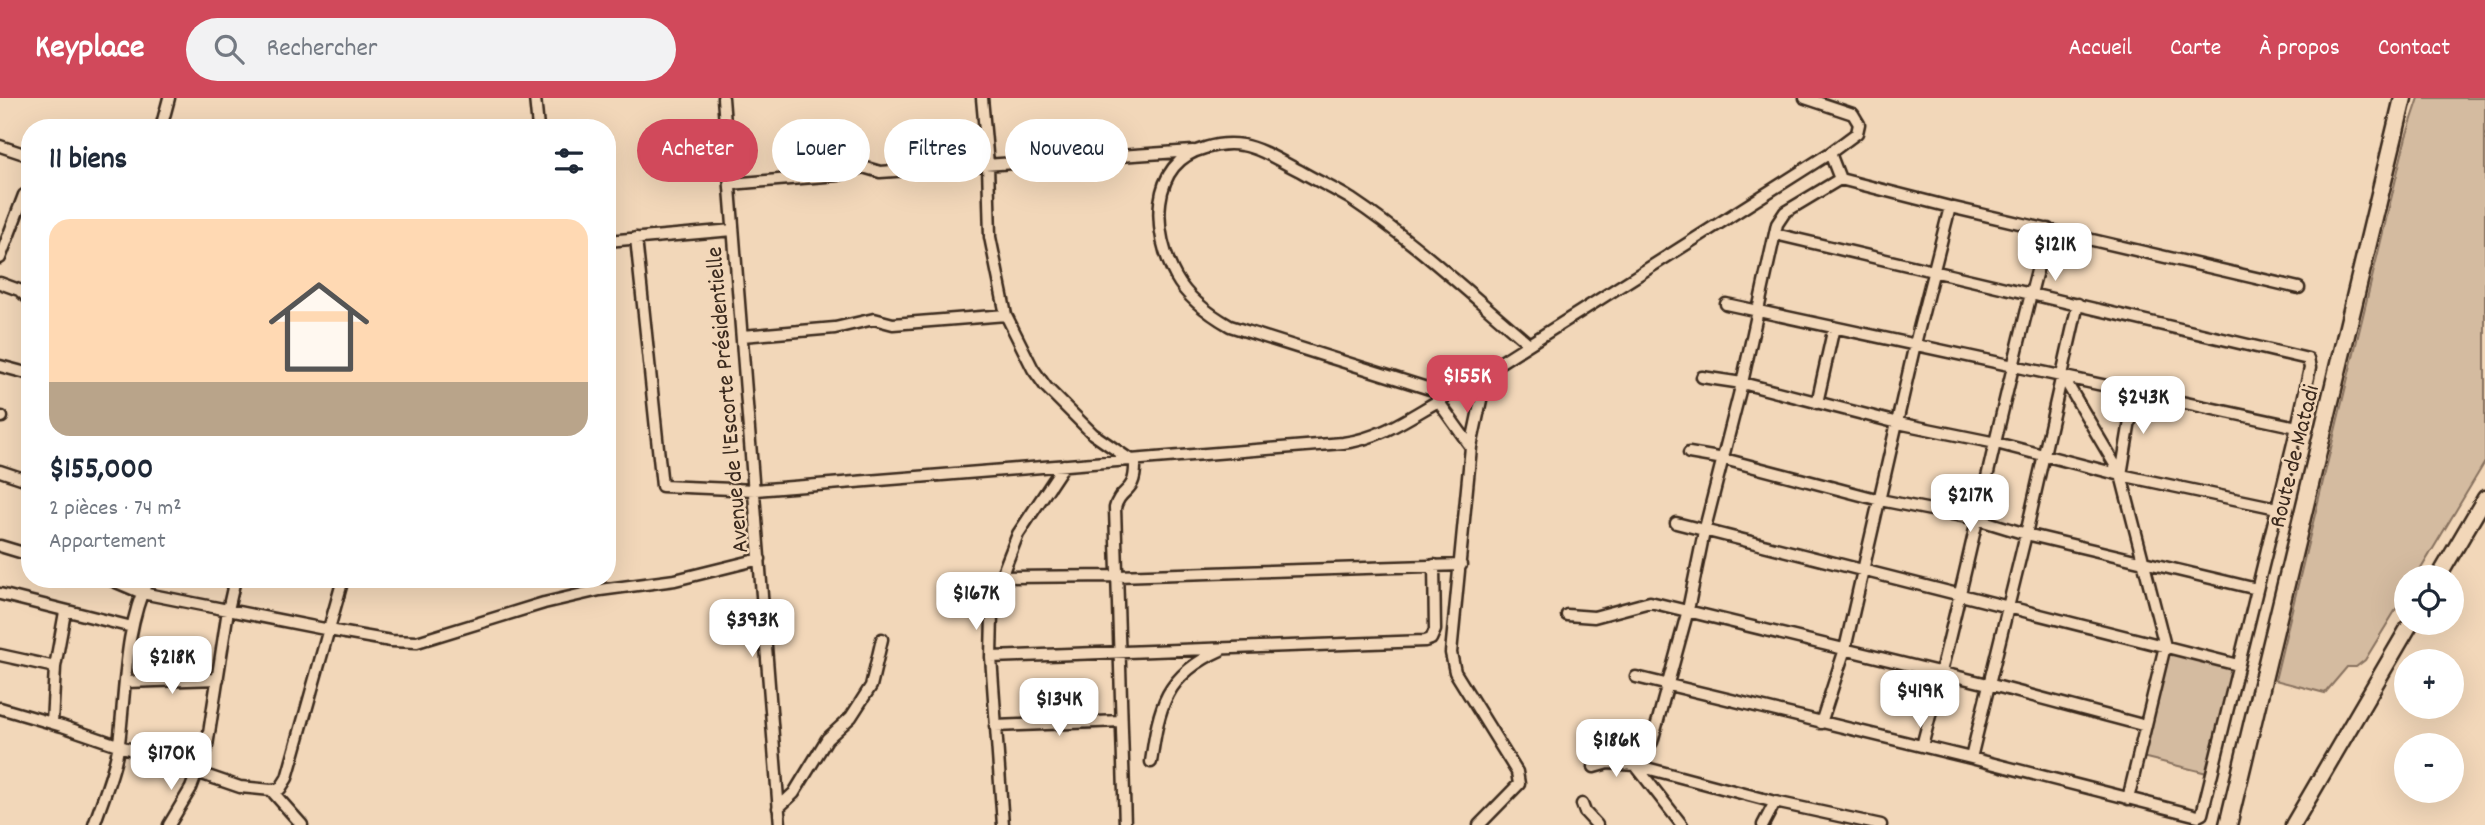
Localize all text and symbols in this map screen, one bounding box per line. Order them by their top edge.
search box [186,18,676,81]
text: Keyplace [35,26,144,73]
icon: search [210,30,248,68]
text: Rechercher [266,31,377,68]
text: Accueil [2068,32,2132,66]
text: Carte [2170,32,2221,66]
text: À propos [2259,32,2340,66]
text: Contact [2378,32,2450,66]
chip: Acheter [637,119,758,182]
chip: Louer [772,119,870,182]
chip: Filtres [884,119,991,182]
chip: Nouveau [1005,119,1128,182]
text: 11 biens [49,140,127,183]
icon: filters [550,142,588,180]
pin: $121K [2006,223,2104,283]
text: $121K [2034,229,2076,262]
street label: Avenue de l'Escorte Présidentielle [699,245,759,554]
icon: home [256,264,382,390]
pin: $155K [1418,356,1516,415]
text: $155K [1443,361,1491,394]
pin: $243K [2094,376,2192,436]
text: $243K [2117,382,2169,415]
street label: Route de Matadi [2262,382,2330,532]
text: $155,000 [49,450,153,493]
pin: $217K [1921,474,2019,534]
text: $217K [1947,480,1993,513]
text: 2 pièces · 74 m² [49,493,182,526]
text: Appartement [49,526,166,559]
map controls [2394,565,2464,803]
button: locate [2394,565,2464,635]
pin: $167K [927,573,1025,632]
text: $167K [952,578,1000,611]
pin: $393K [703,600,801,659]
text: $393K [725,605,779,638]
pin: $218K [123,636,221,696]
text: $218K [149,642,195,675]
button: + [2394,649,2464,719]
pin: $419K [1871,670,1969,730]
text: $419K [1896,676,1944,709]
pin: $134K [1010,678,1108,738]
text: $134K [1035,684,1083,717]
pin: $186K [1567,720,1665,779]
text: $186K [1592,725,1640,758]
pin: $170K [122,732,220,792]
button: − [2394,733,2464,803]
text: $170K [147,738,195,771]

